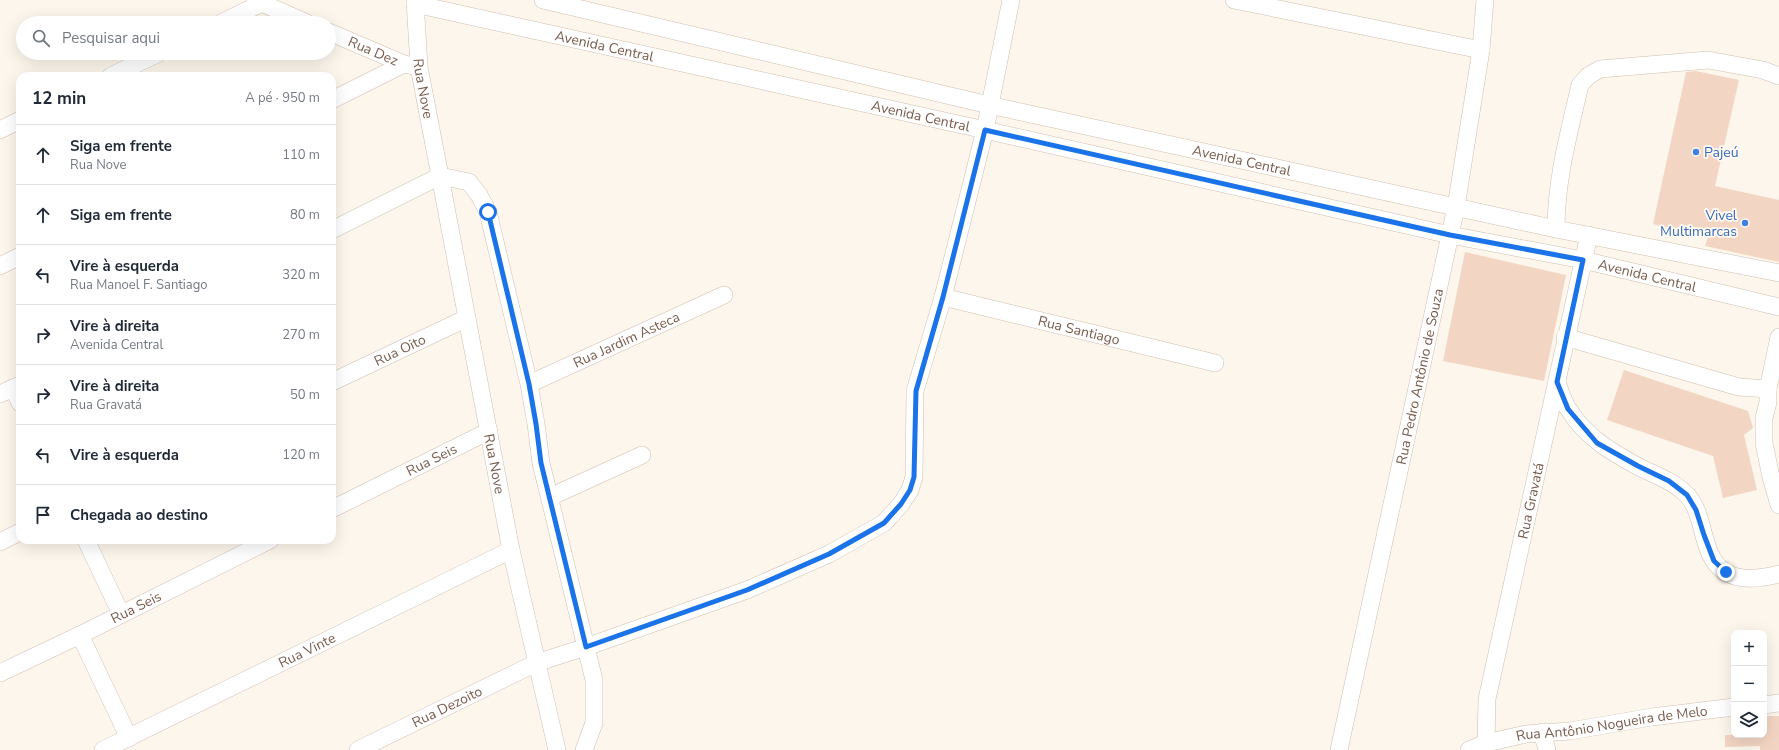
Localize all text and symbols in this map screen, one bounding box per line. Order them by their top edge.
search box [16,16,336,60]
street label: Avenida Central [553,26,656,66]
icon: search [30,27,52,49]
text: Pesquisar aqui [62,28,160,48]
street label: Rua Dez [345,32,402,70]
street label: Rua Nove [409,58,438,120]
text: 12 min [32,87,86,110]
text: A pé · 950 m [245,89,320,107]
street label: Avenida Central [870,96,973,136]
text: Siga em frente [70,136,172,156]
street label: Avenida Central [1191,140,1294,180]
place label: Pajeú [1704,143,1739,162]
icon: ahead [32,144,54,166]
text: 110 m [282,146,320,164]
marker: Pajeú [1691,147,1701,157]
text: Rua Nove [70,156,127,174]
route start [479,203,497,221]
icon: ahead [32,204,54,226]
text: Siga em frente [70,205,172,225]
text: 80 m [290,206,320,224]
place label: Vivel Multimarcas [1660,206,1738,241]
marker: Vivel Multimarcas [1740,218,1750,228]
street label: Avenida Central [1596,254,1699,297]
text: Vire à esquerda [70,256,179,276]
icon: left [32,264,54,286]
text: 320 m [282,266,320,284]
text: Rua Manoel F. Santiago [70,276,208,294]
street label: Rua Pedro Antônio de Souza [1391,287,1448,466]
street label: Rua Jardim Asteca [570,307,683,372]
street label: Rua Santiago [1036,311,1122,349]
text: Vire à direita [70,316,159,336]
icon: right [32,324,54,346]
text: 270 m [282,326,320,344]
street label: Rua Oito [371,329,429,370]
text: Avenida Central [70,336,163,354]
text: Vire à direita [70,376,159,396]
icon: right [32,384,54,406]
text: 50 m [290,386,320,404]
text: Rua Gravatá [70,396,142,414]
street label: Rua Nove [480,432,510,495]
street label: Rua Seis [403,439,460,480]
icon: left [32,444,54,466]
text: Vire à esquerda [70,445,179,465]
text: 120 m [282,446,320,464]
street label: Rua Gravatá [1513,461,1548,541]
icon: arrive [32,504,54,526]
text: Chegada ao destino [70,505,208,525]
route end [1717,563,1735,581]
street label: Rua Seis [107,586,165,628]
street label: Rua Vinte [275,628,339,672]
map controls [1731,630,1767,738]
button: + [1731,630,1767,666]
button: − [1731,666,1767,702]
street label: Rua Dezoito [409,681,485,732]
street label: Rua Antônio Nogueira de Melo [1514,701,1709,745]
button: layers [1731,702,1767,738]

